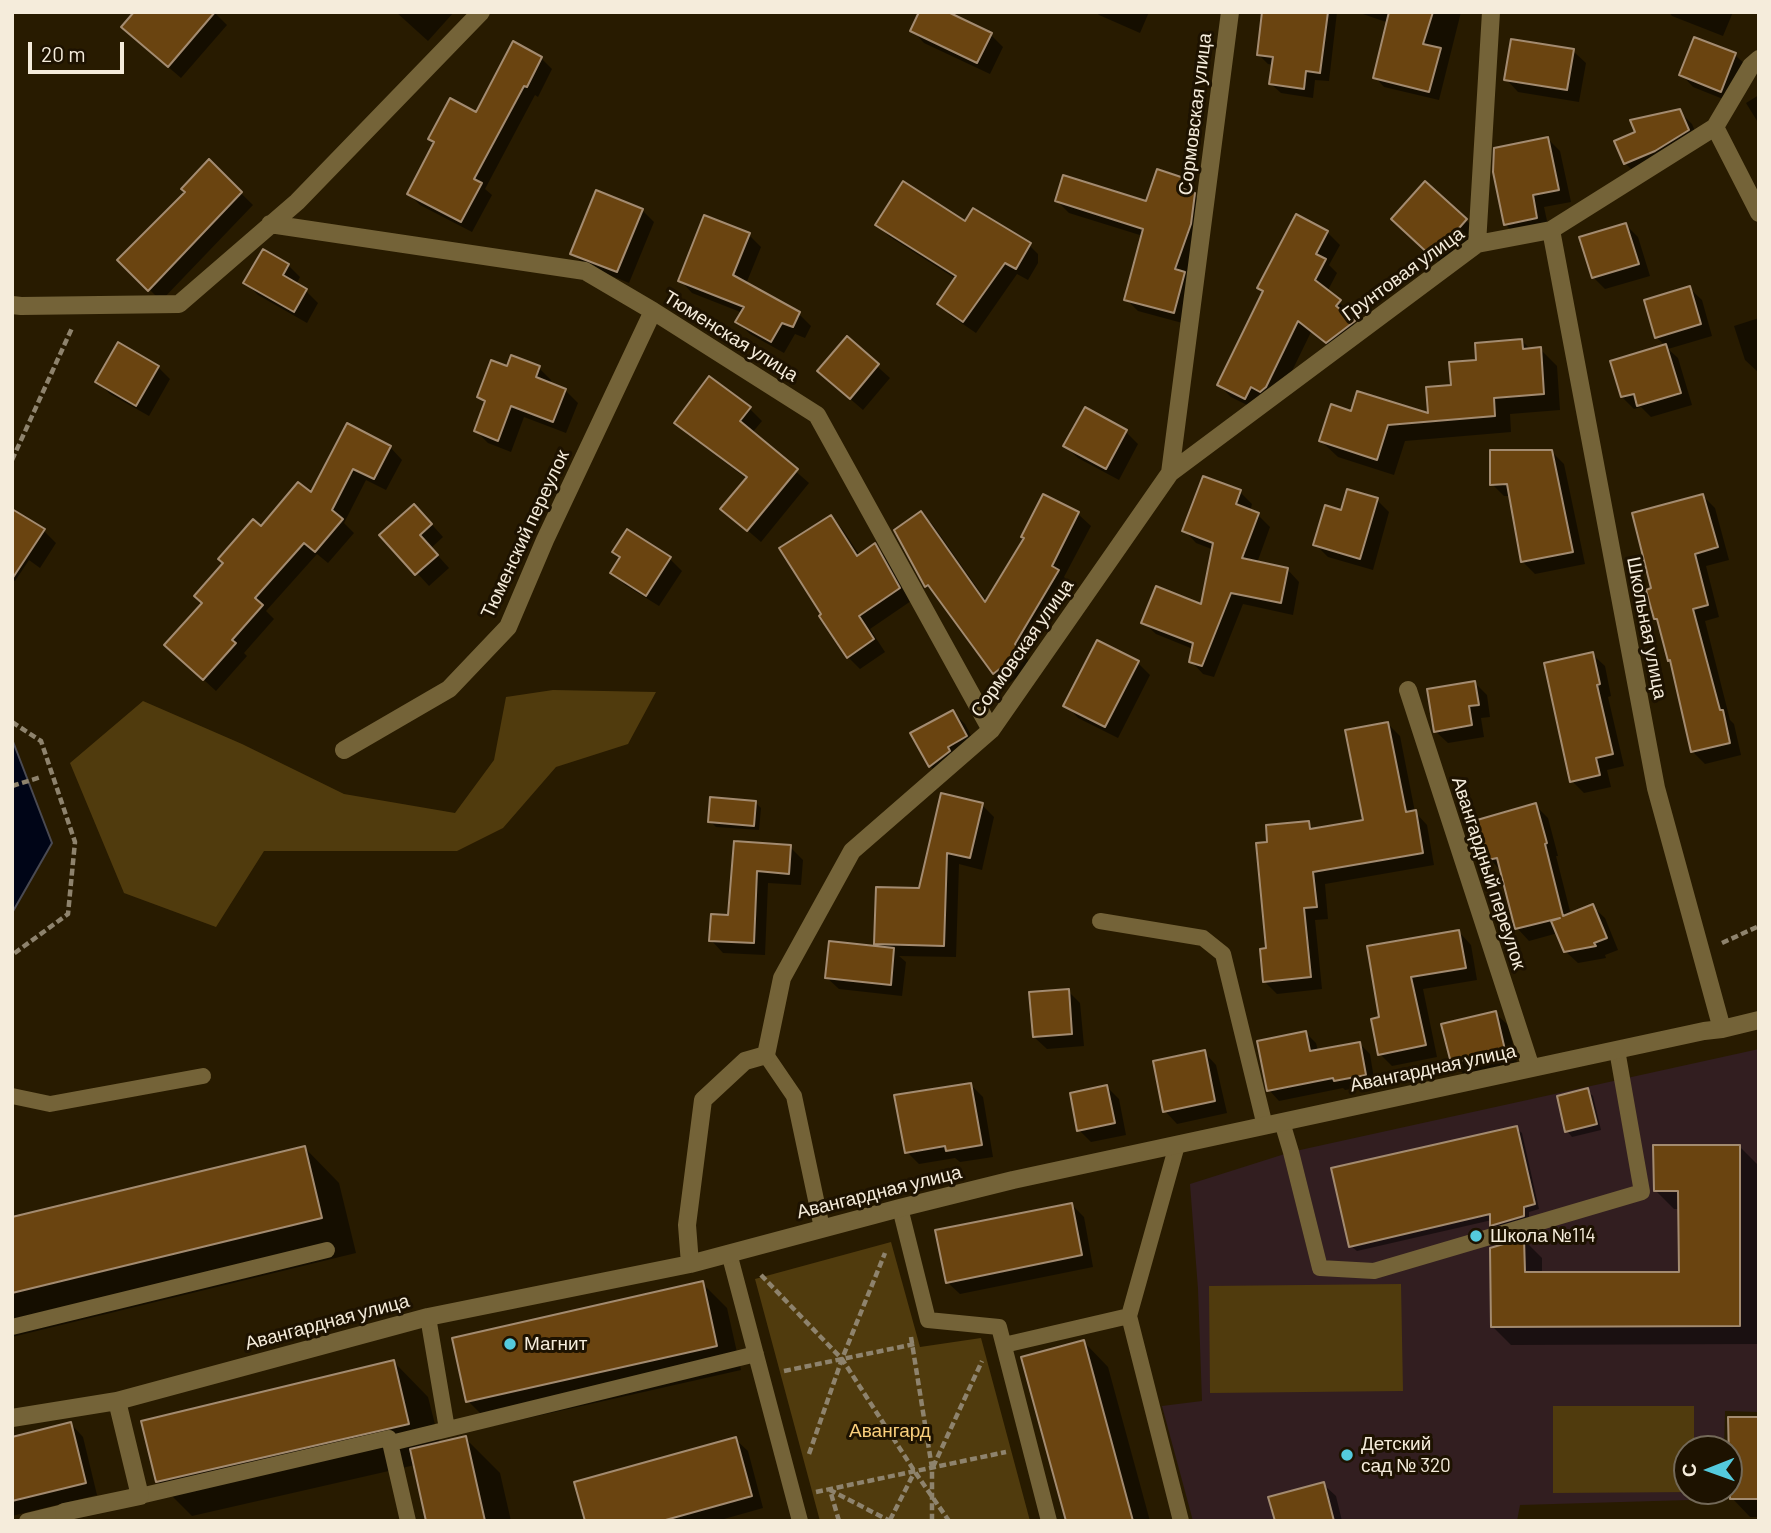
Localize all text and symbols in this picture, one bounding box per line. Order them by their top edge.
scale bar [32,28,128,72]
street label: Сормовская улица [1174,31,1216,197]
text: 20 m [41,41,86,66]
street label: Грунтовая улица [1337,222,1469,326]
street label: Тюменская улица [660,286,802,386]
street label: Тюменский переулок [476,446,574,622]
street label: Школьная улица [1622,555,1672,701]
street label: Сормовская улица [966,575,1078,721]
street label: Авангардный переулок [1447,774,1531,972]
street label: Авангардная улица [1348,1039,1518,1097]
street label: Авангардная улица [794,1160,964,1224]
place label: Школа №114 [1490,1225,1596,1247]
marker: Школа №114 [1468,1228,1484,1244]
street label: Авангардная улица [242,1289,412,1355]
place label: Магнит [524,1333,587,1355]
marker: Магнит [502,1336,518,1352]
park label: Авангард [849,1420,931,1442]
place label: Детский сад № 320 [1361,1433,1451,1477]
north arrow [1673,1435,1743,1505]
marker: Детский сад № 320 [1339,1447,1355,1463]
text: С [1677,1463,1700,1477]

